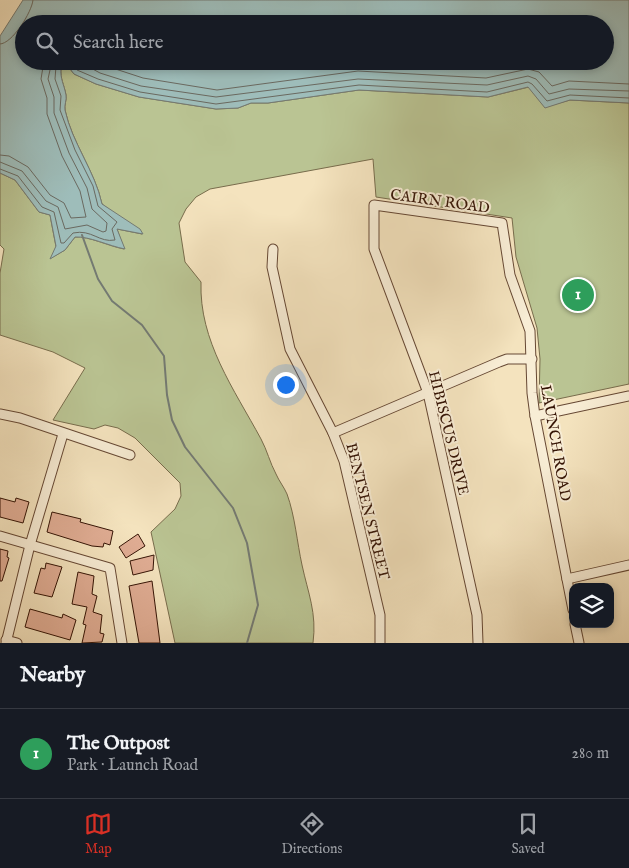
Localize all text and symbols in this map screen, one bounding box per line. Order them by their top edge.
search box [15,15,614,70]
icon: search [33,29,61,57]
text: Search here [73,31,164,55]
street label: CAIRN ROAD [389,185,491,218]
pin: 1 [562,276,594,314]
street label: HIBISCUS DRIVE [424,369,473,497]
your location [273,372,299,398]
street label: LAUNCH ROAD [536,383,575,503]
street label: BENTSEN STREET [341,441,394,582]
map controls [569,583,614,628]
button: layers [569,583,614,628]
text: Nearby [20,662,85,689]
text: The Outpost [67,732,170,756]
text: 1 [33,744,39,764]
text: 280 m [572,744,609,764]
text: Park · Launch Road [67,756,198,776]
tab: Map [84,810,112,858]
tab: Directions [281,810,342,858]
tab: Saved [511,810,544,858]

